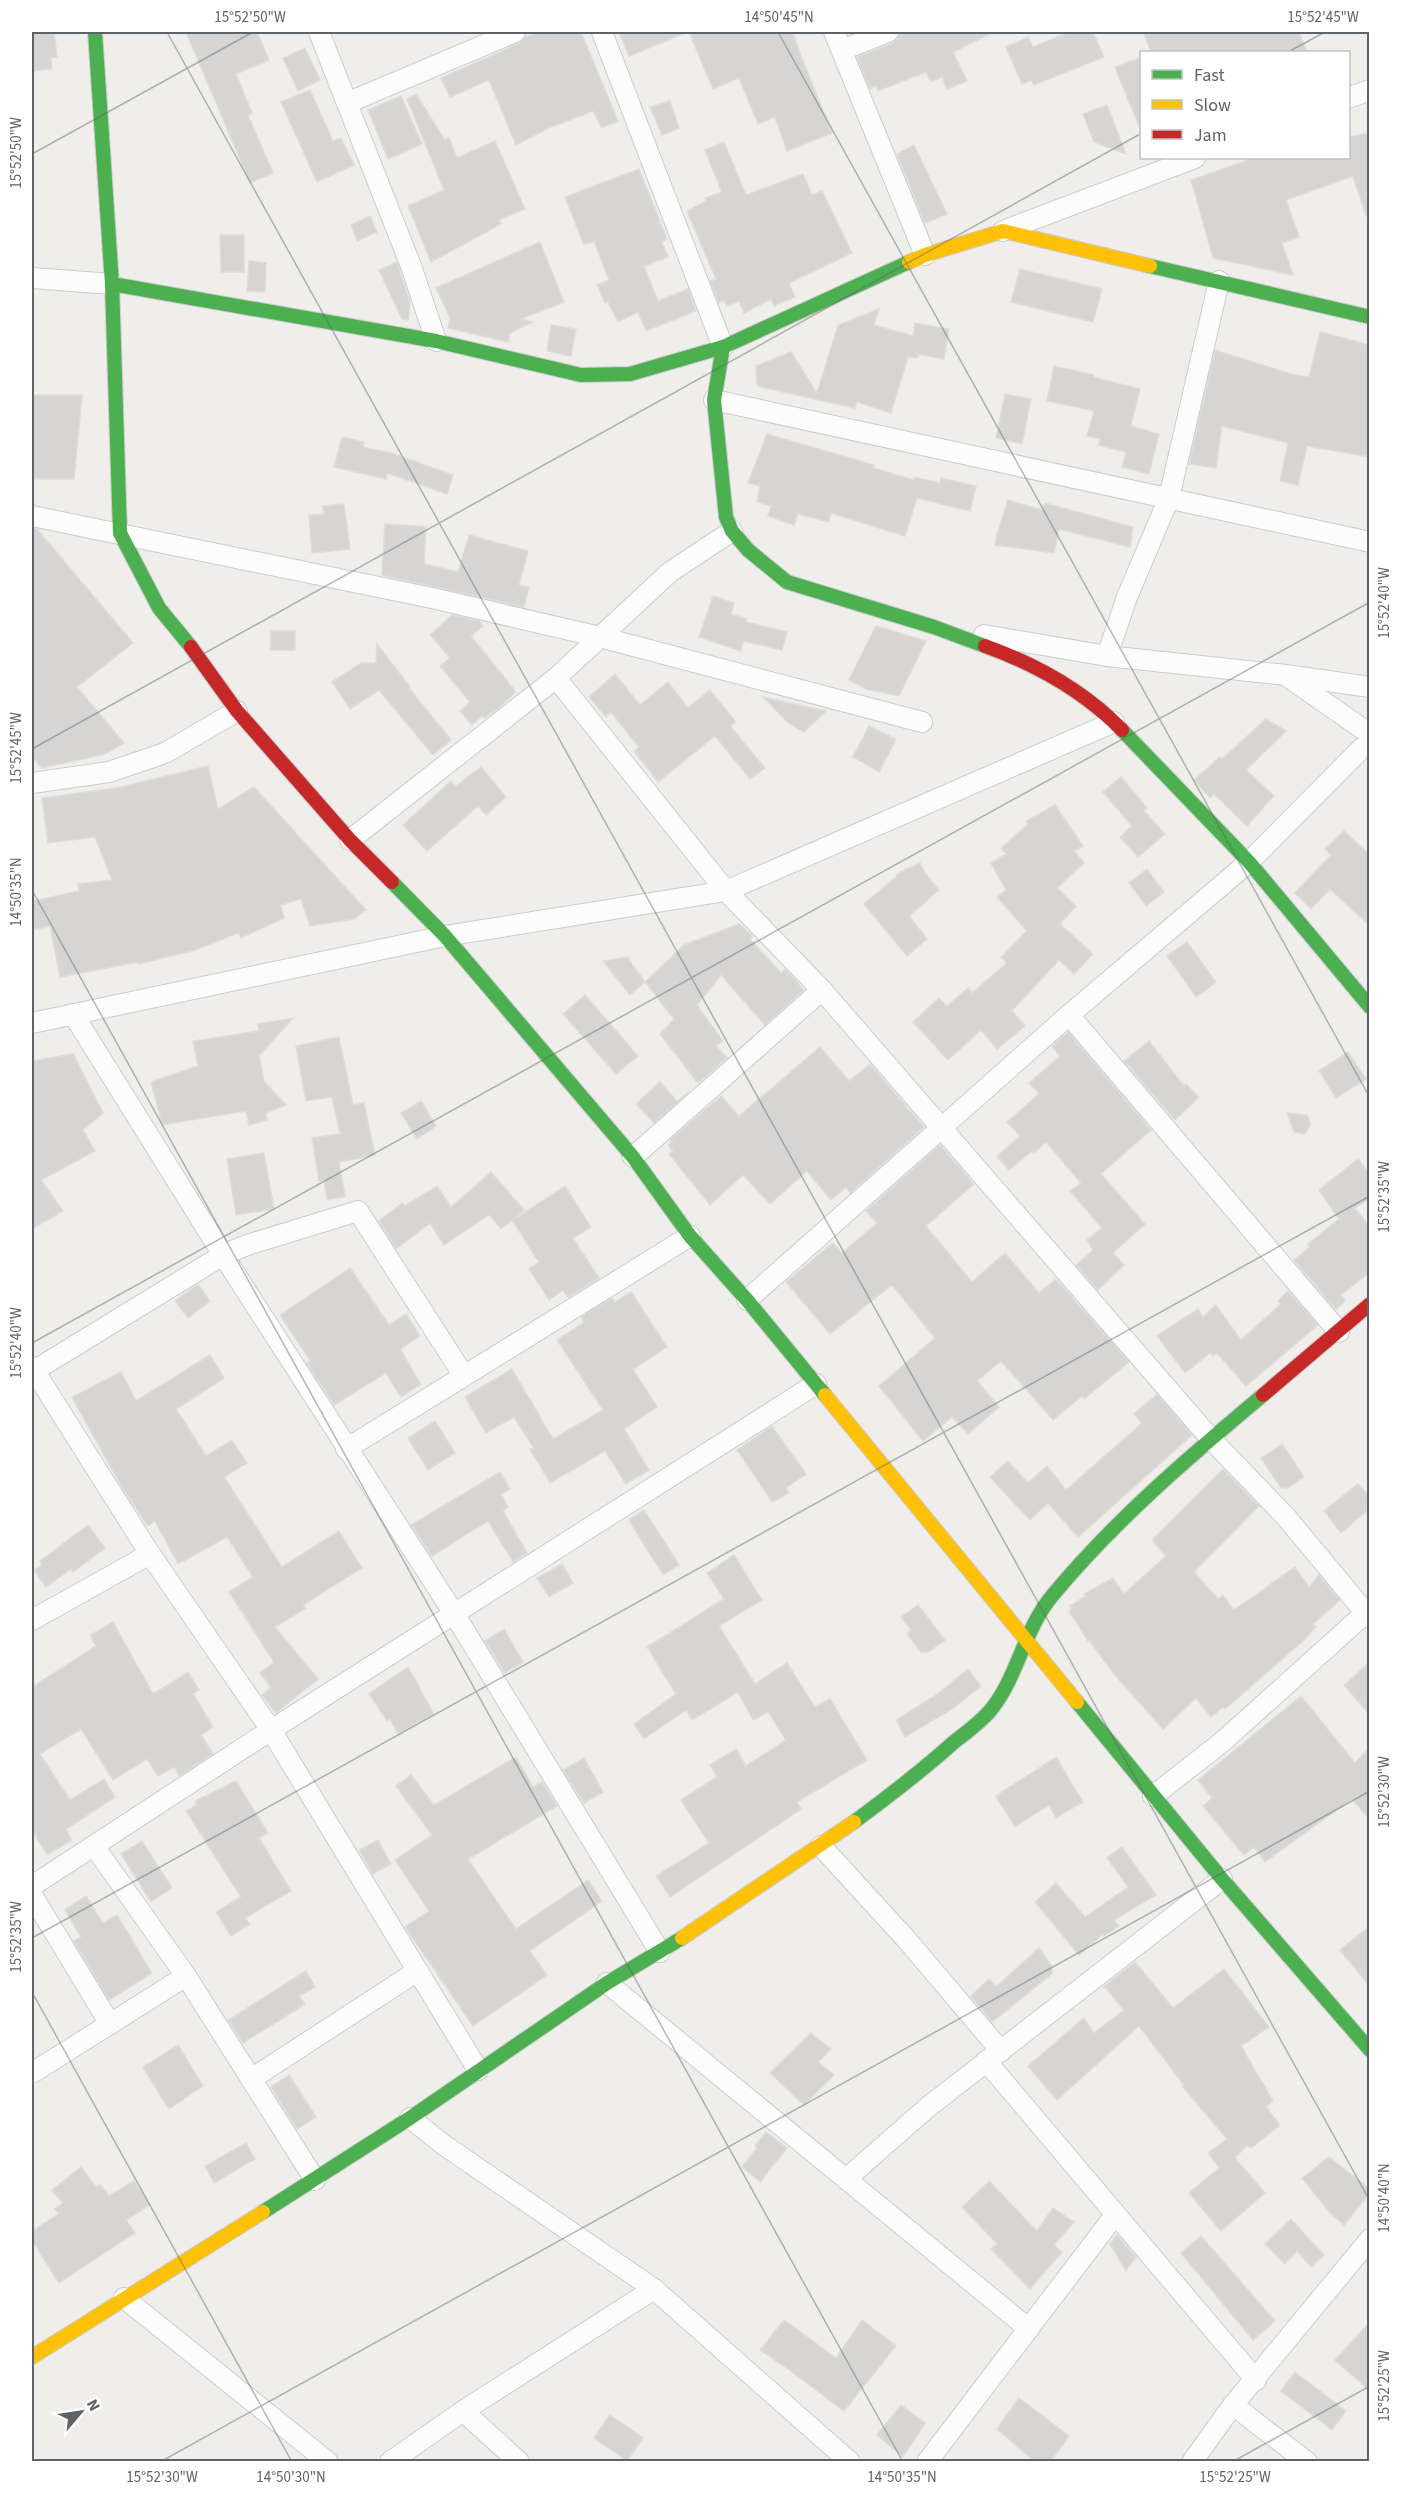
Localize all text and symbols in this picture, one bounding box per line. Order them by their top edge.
text: 15°52'50"W [214,7,286,28]
text: 14°50'45"N [744,7,814,28]
text: 15°52'45"W [1287,7,1359,28]
legend [1140,51,1350,159]
text: Fast [1194,63,1225,88]
text: Slow [1194,93,1231,118]
text: 15°52'50"W [6,117,27,189]
text: Jam [1194,123,1227,148]
text: 15°52'40"W [1374,567,1395,639]
text: 15°52'45"W [6,712,27,784]
text: 14°50'35"N [6,857,27,927]
text: 15°52'35"W [1374,1161,1395,1233]
text: 15°52'40"W [6,1307,27,1379]
text: 15°52'30"W [1374,1756,1395,1828]
text: 15°52'35"W [6,1901,27,1973]
text: 14°50'40"N [1374,2163,1395,2233]
text: 15°52'25"W [1374,2350,1395,2422]
north arrow [51,2382,111,2442]
text: N [81,2395,105,2415]
text: 15°52'30"W [126,2467,198,2488]
text: 14°50'30"N [256,2467,326,2488]
text: 14°50'35"N [867,2467,937,2488]
text: 15°52'25"W [1199,2467,1271,2488]

